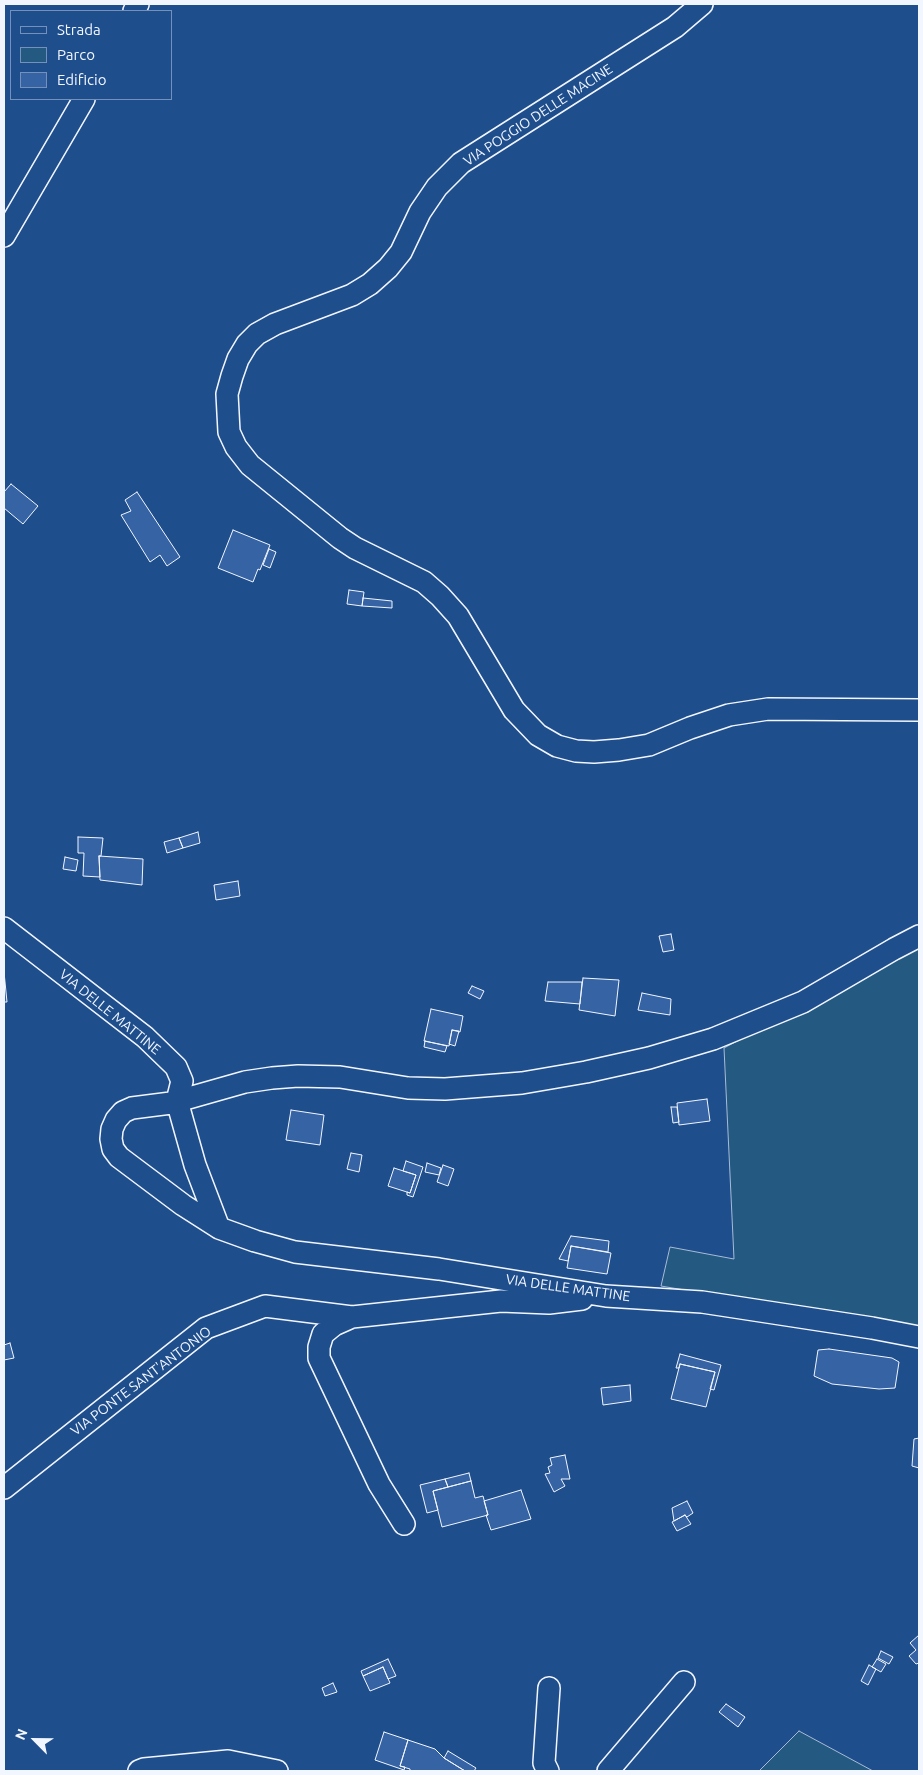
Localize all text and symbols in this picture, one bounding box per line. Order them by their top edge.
legend [10,10,172,100]
text: Strada [57,21,101,38]
text: Parco [57,46,95,63]
street label: VIA POGGIO DELLE MACINE [460,60,616,170]
text: Edificio [57,71,106,88]
street label: VIA DELLE MATTINE [56,966,164,1058]
street label: VIA DELLE MATTINE [505,1271,631,1305]
street label: VIA PONTE SANT'ANTONIO [67,1323,215,1439]
north arrow [10,1715,60,1765]
text: N [12,1726,31,1742]

